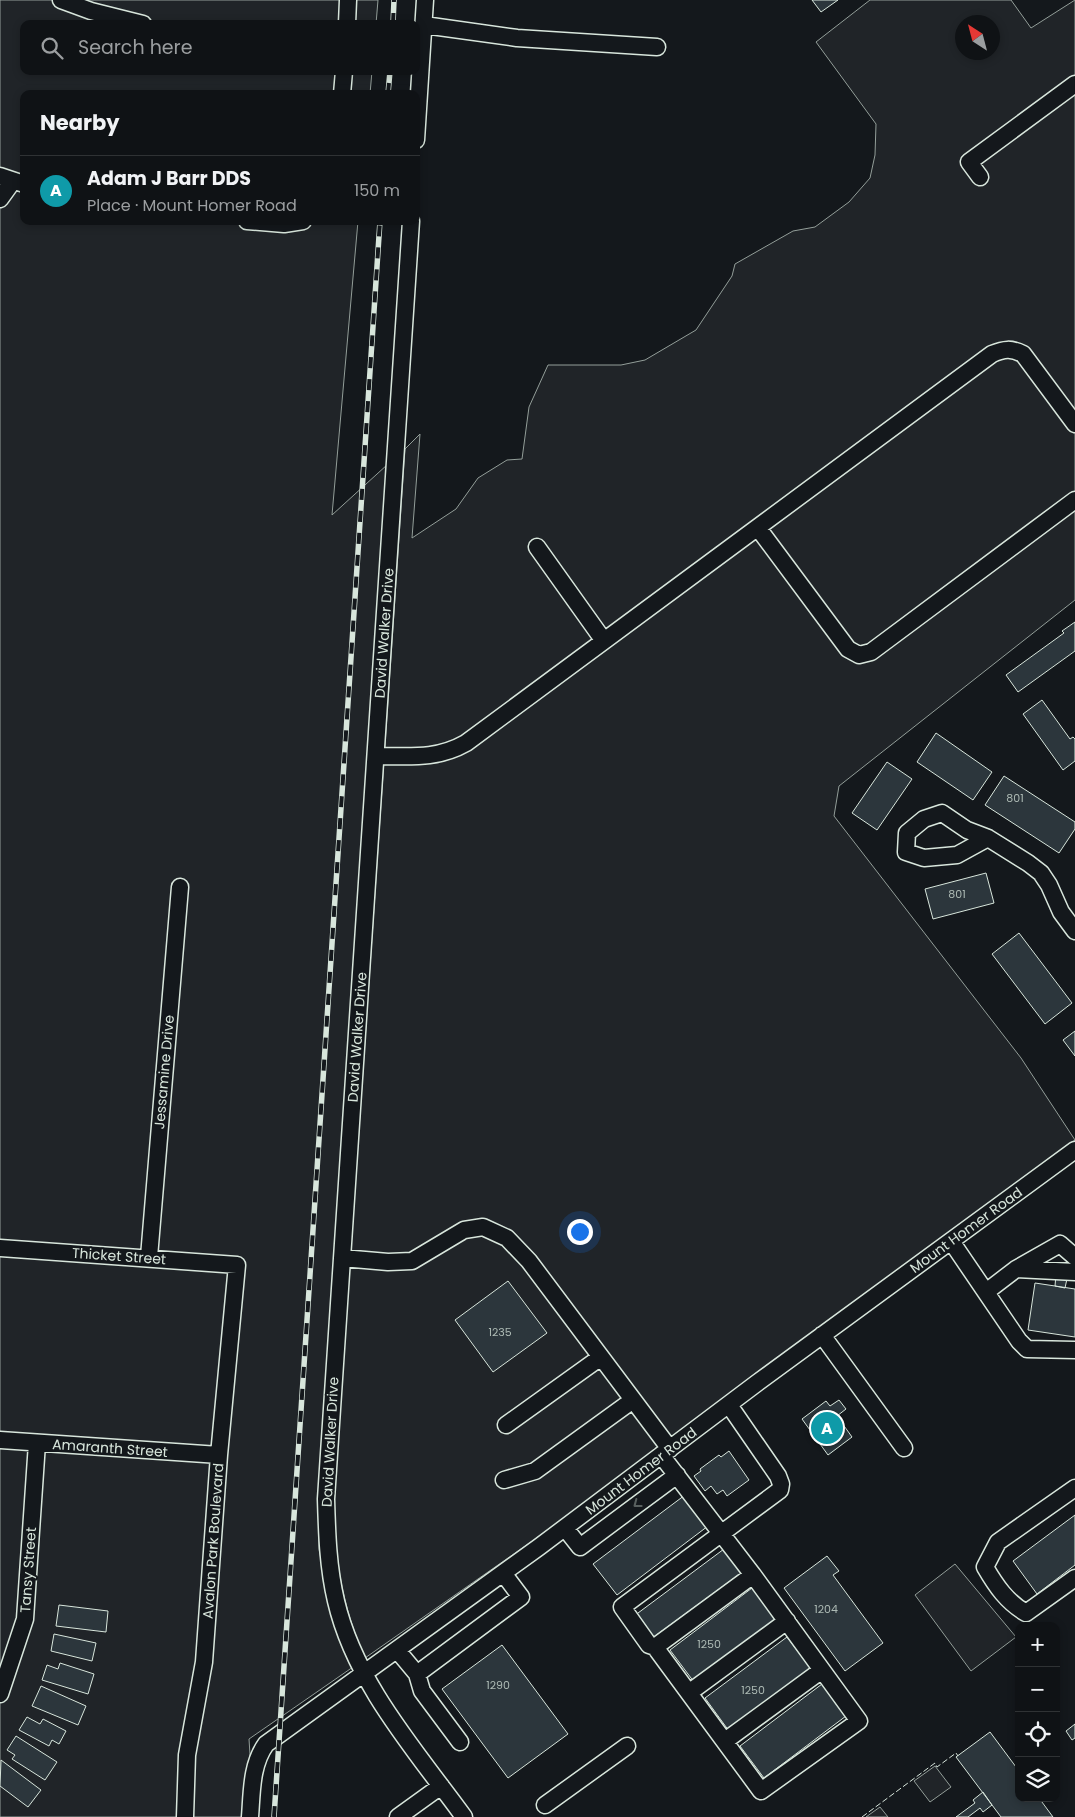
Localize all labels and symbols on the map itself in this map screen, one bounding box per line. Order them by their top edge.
north arrow [955,15,1000,60]
street label: David Walker Drive [369,567,399,699]
house number: 801 [1006,790,1024,806]
house number: 801 [948,886,966,902]
street label: David Walker Drive [342,971,372,1103]
street label: Jessamine Drive [149,1014,179,1130]
street label: Mount Homer Road [906,1182,1026,1278]
your location [567,1219,593,1245]
street label: Thicket Street [71,1243,167,1269]
house number: 1235 [488,1324,512,1340]
street label: David Walker Drive [317,1376,343,1508]
pin: A [811,1409,843,1447]
street label: Mount Homer Road [581,1422,701,1520]
street label: Amaranth Street [52,1434,168,1462]
street label: Avalon Park Boulevard [198,1462,228,1620]
one-way arrow [633,1498,643,1507]
street label: Tansy Street [15,1526,41,1614]
house number: 1204 [814,1601,838,1617]
house number: 1250 [697,1636,721,1652]
house number: 1290 [486,1677,510,1693]
house number: 1250 [741,1682,765,1698]

